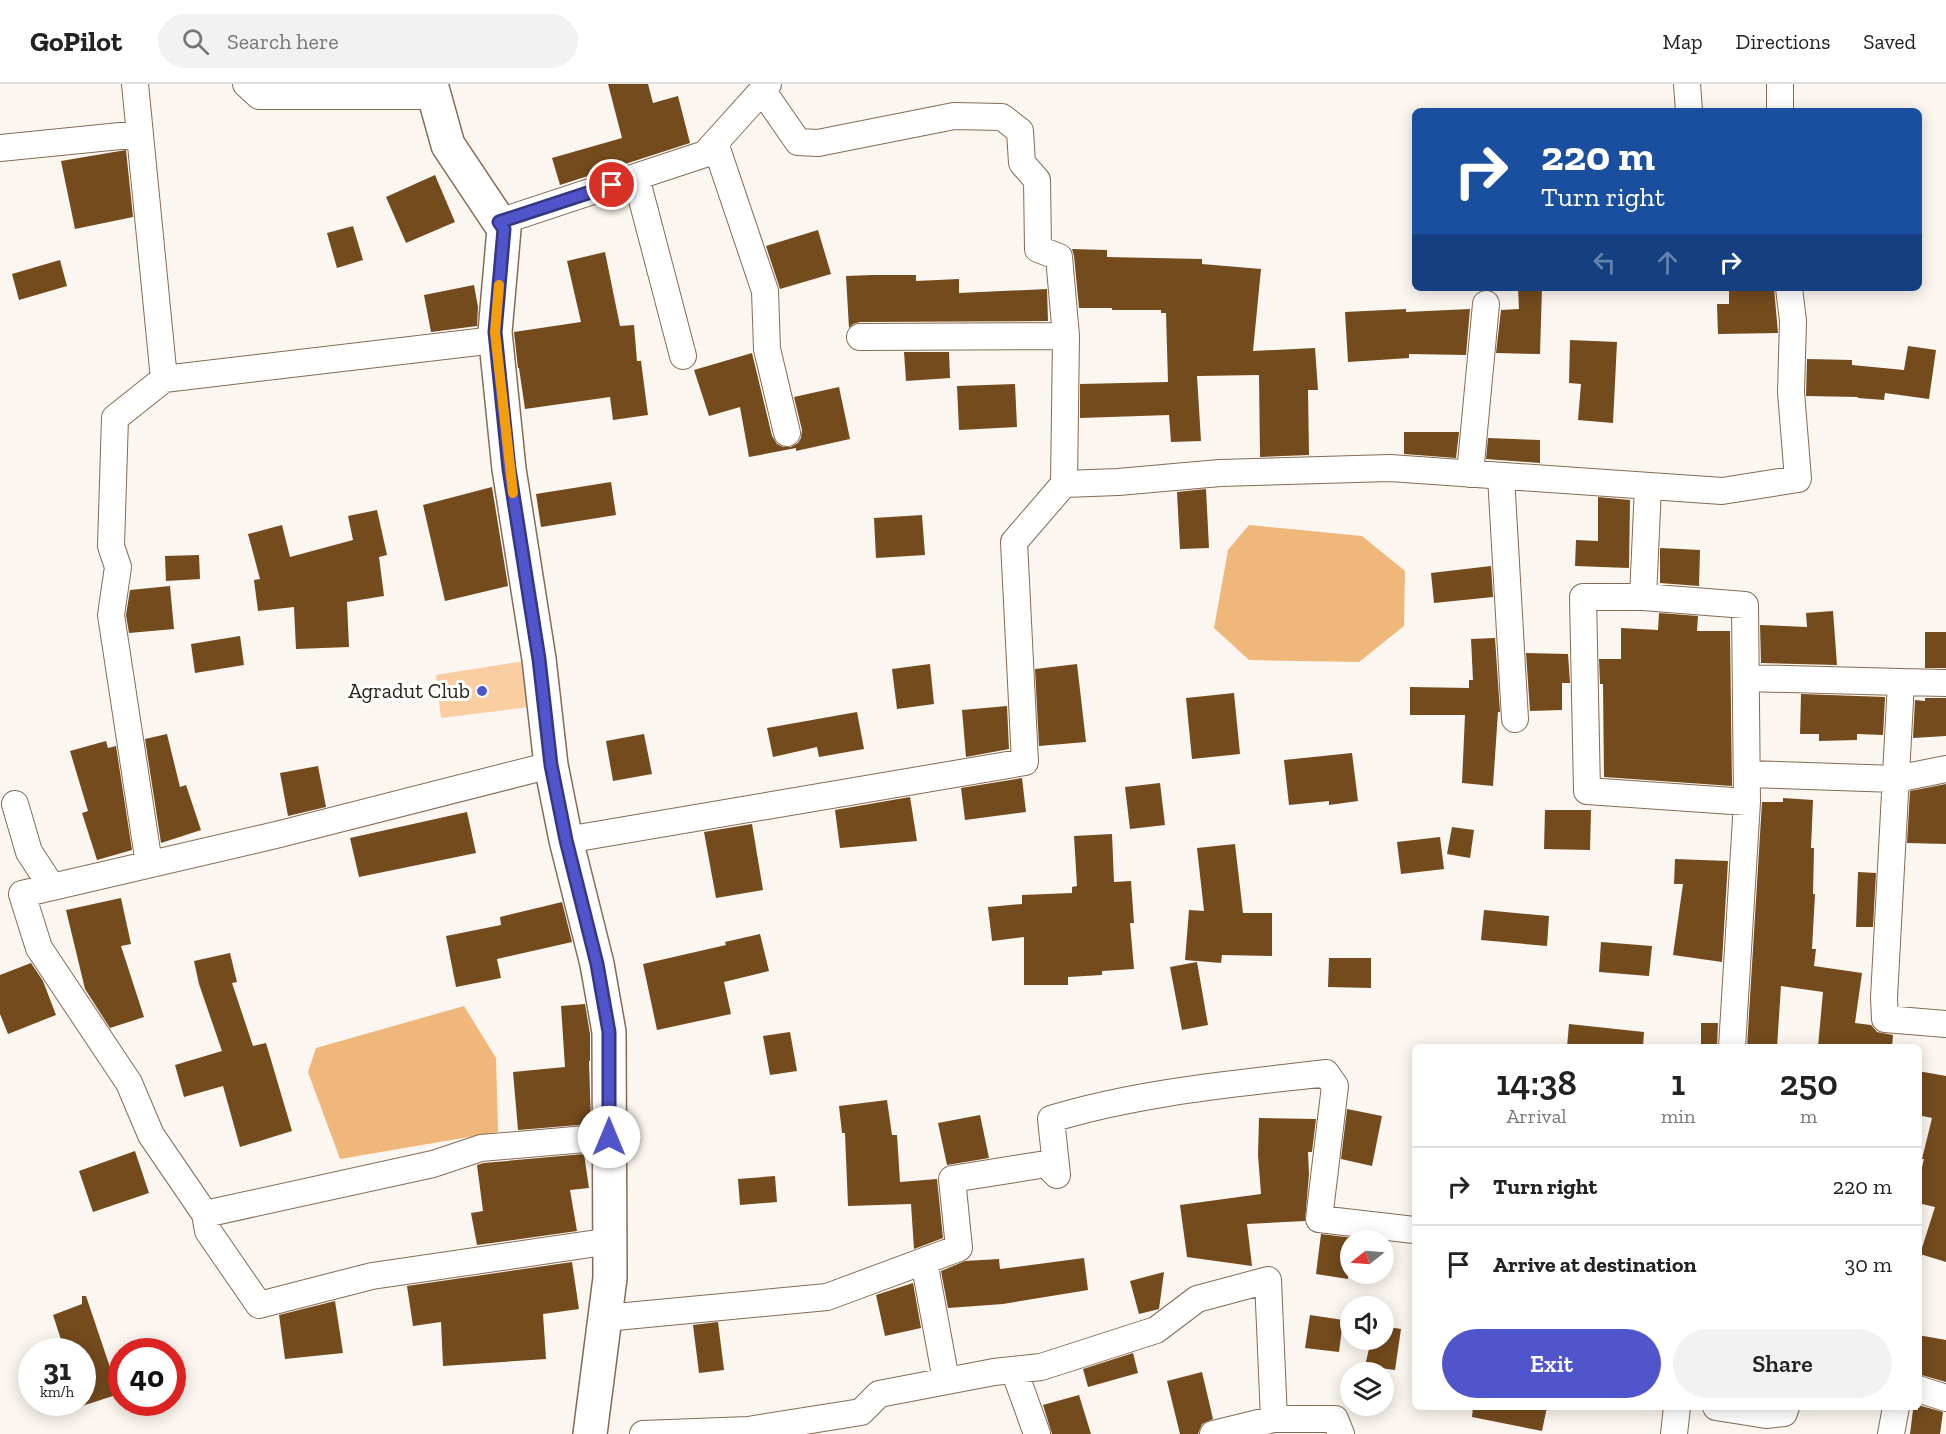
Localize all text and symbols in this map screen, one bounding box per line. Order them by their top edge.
search box [158,14,578,68]
text: GoPilot [30,25,122,58]
icon: search [179,25,212,58]
text: Search here [227,28,338,55]
text: Map [1663,29,1703,54]
text: Directions [1736,29,1830,54]
text: Saved [1863,29,1916,54]
text: 220 m [1541,130,1655,181]
icon: right [1442,132,1520,210]
pin [586,159,637,210]
icon: arrive [595,168,628,201]
text: Turn right [1541,181,1665,213]
icon: left [1588,246,1621,279]
icon: ahead [1651,246,1684,279]
icon: right [1714,246,1747,279]
place label: Agradut Club [348,678,470,703]
marker: Agradut Club [475,684,489,698]
text: 14:38 [1496,1061,1577,1104]
text: 1 [1671,1061,1685,1104]
text: 250 [1779,1061,1838,1104]
text: Arrival [1506,1104,1567,1128]
text: min [1661,1104,1695,1128]
text: m [1800,1104,1817,1128]
position arrow [577,1105,641,1169]
icon: right [1442,1170,1475,1203]
text: Turn right [1493,1173,1597,1200]
text: 220 m [1833,1173,1892,1200]
north arrow [1340,1230,1394,1284]
map controls [1340,1230,1394,1416]
icon: arrive [1442,1248,1475,1281]
text: Arrive at destination [1493,1251,1696,1278]
text: 30 m [1845,1251,1892,1278]
button: sound [1340,1296,1394,1350]
button: Exit [1442,1329,1661,1398]
button: Share [1673,1329,1892,1398]
speed limit sign: 40 [108,1338,186,1416]
text: 31 [43,1352,71,1388]
button: layers [1340,1362,1394,1416]
text: km/h [40,1383,74,1401]

